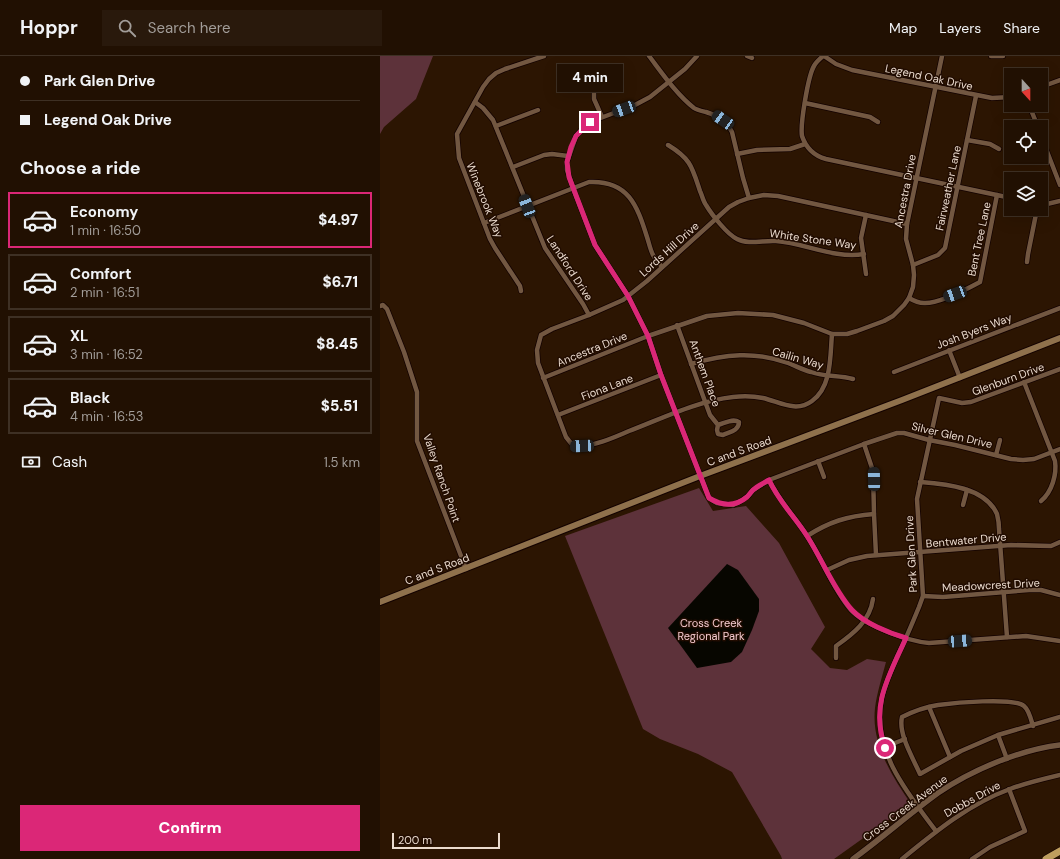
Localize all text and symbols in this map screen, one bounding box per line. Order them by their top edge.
search box [102,10,382,46]
text: Hoppr [20,15,78,40]
icon: search [116,17,138,39]
text: Search here [148,18,231,38]
text: Map [889,19,917,37]
text: Layers [939,19,981,37]
text: Share [1003,19,1040,37]
street label: Legend Oak Drive [884,61,974,93]
callout: 4 min [557,64,623,92]
north arrow [1004,68,1048,112]
map controls [1004,68,1048,216]
text: 4 min [572,69,608,86]
text: Park Glen Drive [44,71,155,91]
car [611,99,637,119]
car [710,108,736,132]
text: Legend Oak Drive [44,110,172,130]
route end [581,113,599,131]
button: locate [1004,120,1048,164]
street label: Fairweather Lane [932,144,964,232]
street label: Ancestra Drive [891,153,919,229]
text: Choose a ride [20,156,141,180]
street label: Winebrook Way [463,160,507,240]
button: layers [1004,172,1048,216]
car [517,193,537,219]
street label: Bent Tree Lane [964,201,994,277]
icon: car [22,202,58,238]
text: Economy [70,202,138,222]
text: $4.97 [318,210,358,230]
street label: Lords Hill Drive [636,219,702,279]
text: 1 min · 16:50 [70,222,141,239]
street label: White Stone Way [769,226,857,252]
street label: Landford Drive [544,233,596,303]
icon: car [22,264,58,300]
text: Comfort [70,264,131,284]
text: $6.71 [323,272,358,292]
text: 2 min · 16:51 [70,284,139,301]
car [942,284,968,304]
street label: Josh Byers Way [934,310,1014,352]
icon: car [22,326,58,362]
text: XL [70,326,88,346]
street label: Ancestra Drive [555,329,629,369]
text: $8.45 [316,334,358,354]
street label: Anthem Place [686,337,724,409]
street label: Cailin Way [771,344,825,372]
text: 3 min · 16:52 [70,346,143,363]
street label: Glenburn Drive [970,359,1046,399]
street label: Fiona Lane [579,371,635,403]
icon: car [22,388,58,424]
text: Black [70,388,110,408]
text: $5.51 [321,396,358,416]
text: 4 min · 16:53 [70,408,143,425]
street label: Silver Glen Drive [910,419,994,451]
street label: Valley Ranch Point [420,432,464,524]
street label: C and S Road [705,433,773,469]
car [570,439,594,453]
icon: cash [20,451,42,473]
text: Cash [52,452,87,472]
text: 1.5 km [324,454,360,471]
car [868,467,880,491]
street label: Park Glen Drive [902,515,920,593]
street label: Bentwater Drive [925,529,1007,551]
street label: C and S Road [403,550,471,588]
street label: Meadowcrest Drive [942,575,1040,595]
park label: Cross Creek Regional Park [677,616,745,643]
car [948,634,972,648]
route start [876,739,894,757]
street label: Cross Creek Avenue [860,772,950,844]
street label: Dobbs Drive [941,778,1003,820]
button: Confirm [20,805,360,851]
scale bar [392,831,500,850]
text: 200 m [398,833,432,847]

